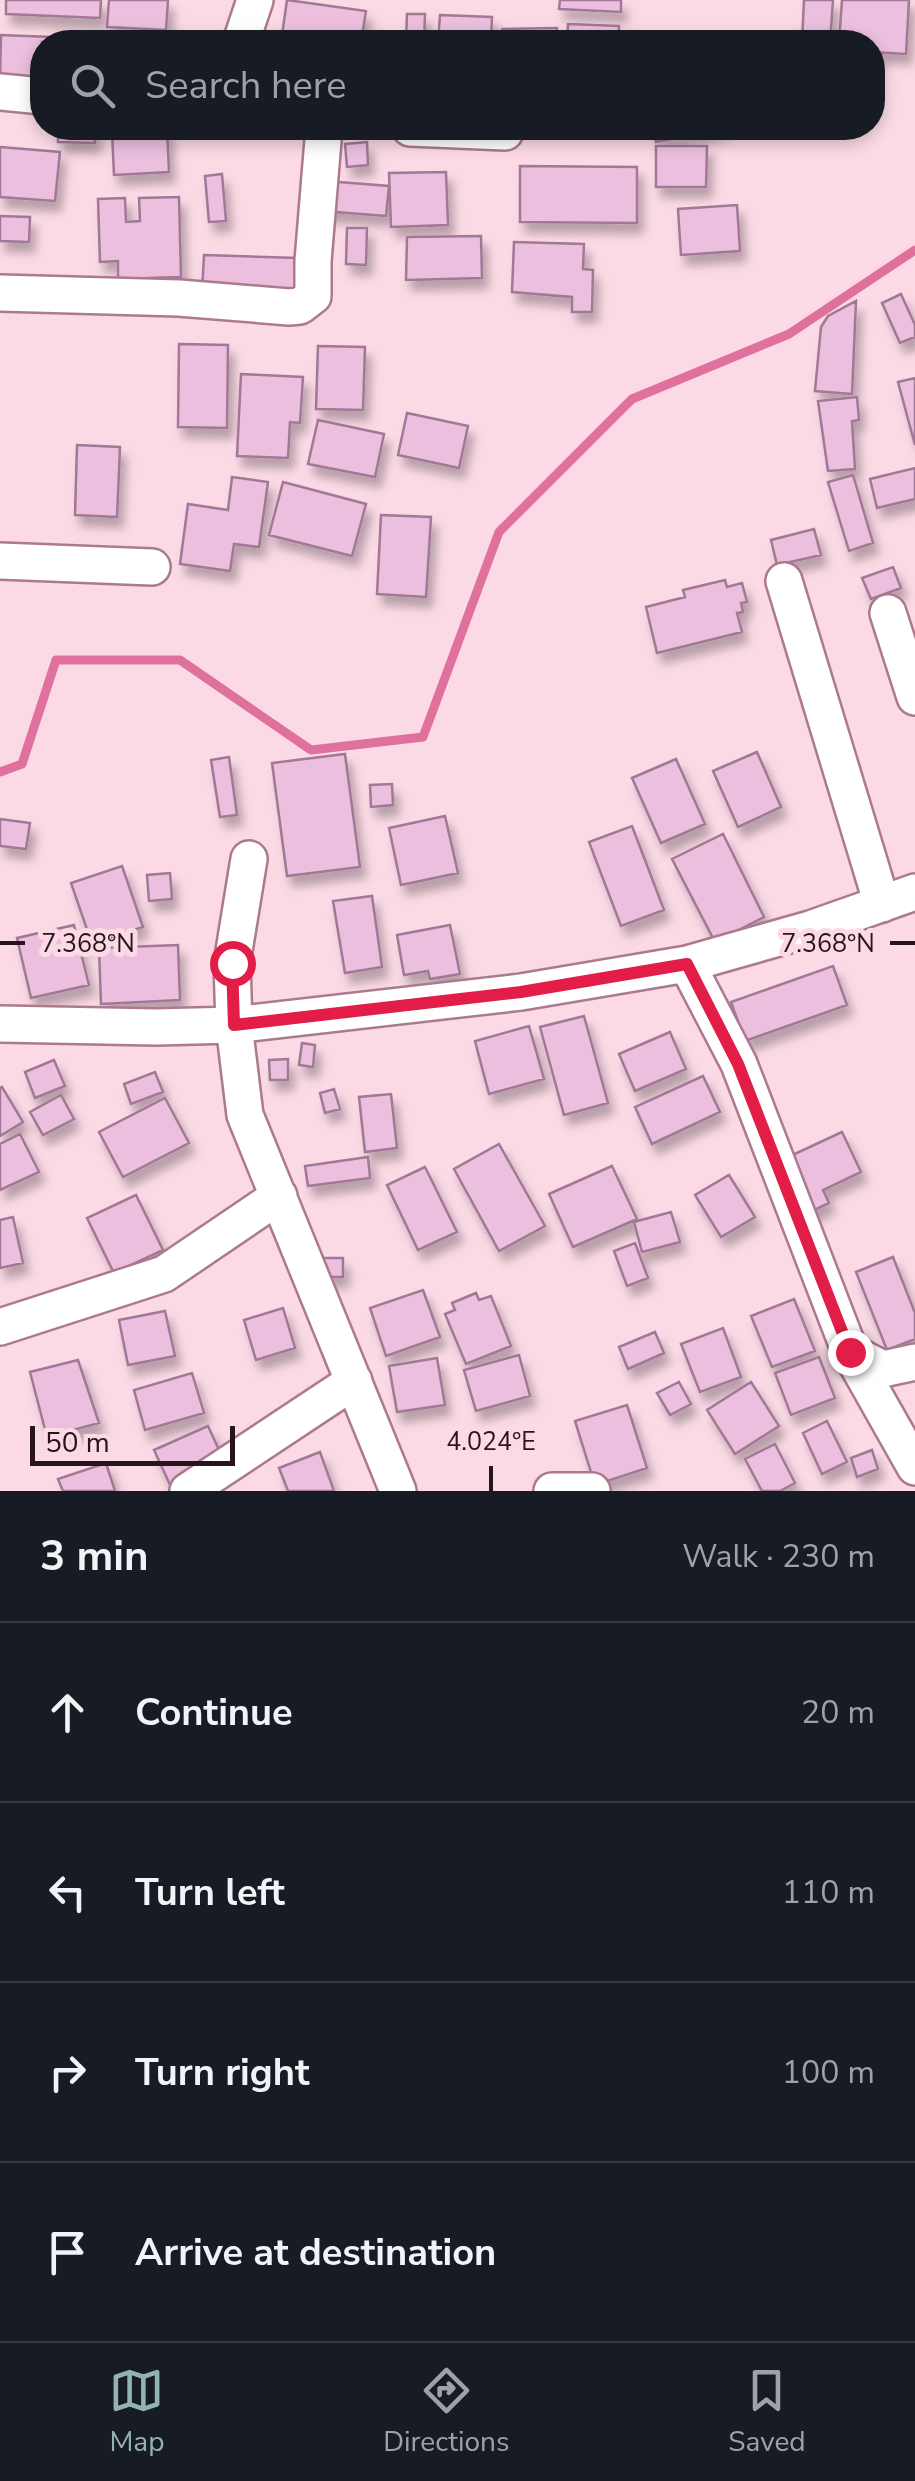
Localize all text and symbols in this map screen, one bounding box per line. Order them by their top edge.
search box [30,30,885,140]
icon: search [65,58,120,113]
text: Search here [145,60,346,111]
text: 7.368°N [41,927,135,961]
text: 7.368°N [781,927,875,961]
route start [210,941,256,987]
route end [828,1330,874,1376]
scale bar [30,1421,235,1466]
text: 50 m [45,1424,110,1462]
text: 4.024°E [446,1425,536,1459]
text: 3 min [40,1528,149,1585]
text: Walk · 230 m [682,1535,875,1578]
icon: ahead [40,1685,95,1740]
text: Continue [135,1687,293,1738]
text: 20 m [801,1691,875,1734]
icon: left [40,1865,95,1920]
text: Turn left [135,1867,285,1918]
text: 110 m [782,1871,875,1914]
icon: right [40,2045,95,2100]
text: Turn right [135,2047,310,2098]
text: 100 m [782,2051,875,2094]
icon: arrive [40,2225,95,2280]
text: Arrive at destination [135,2227,496,2278]
tab: Map [109,2363,164,2461]
tab: Directions [383,2363,509,2461]
tab: Saved [728,2363,806,2461]

